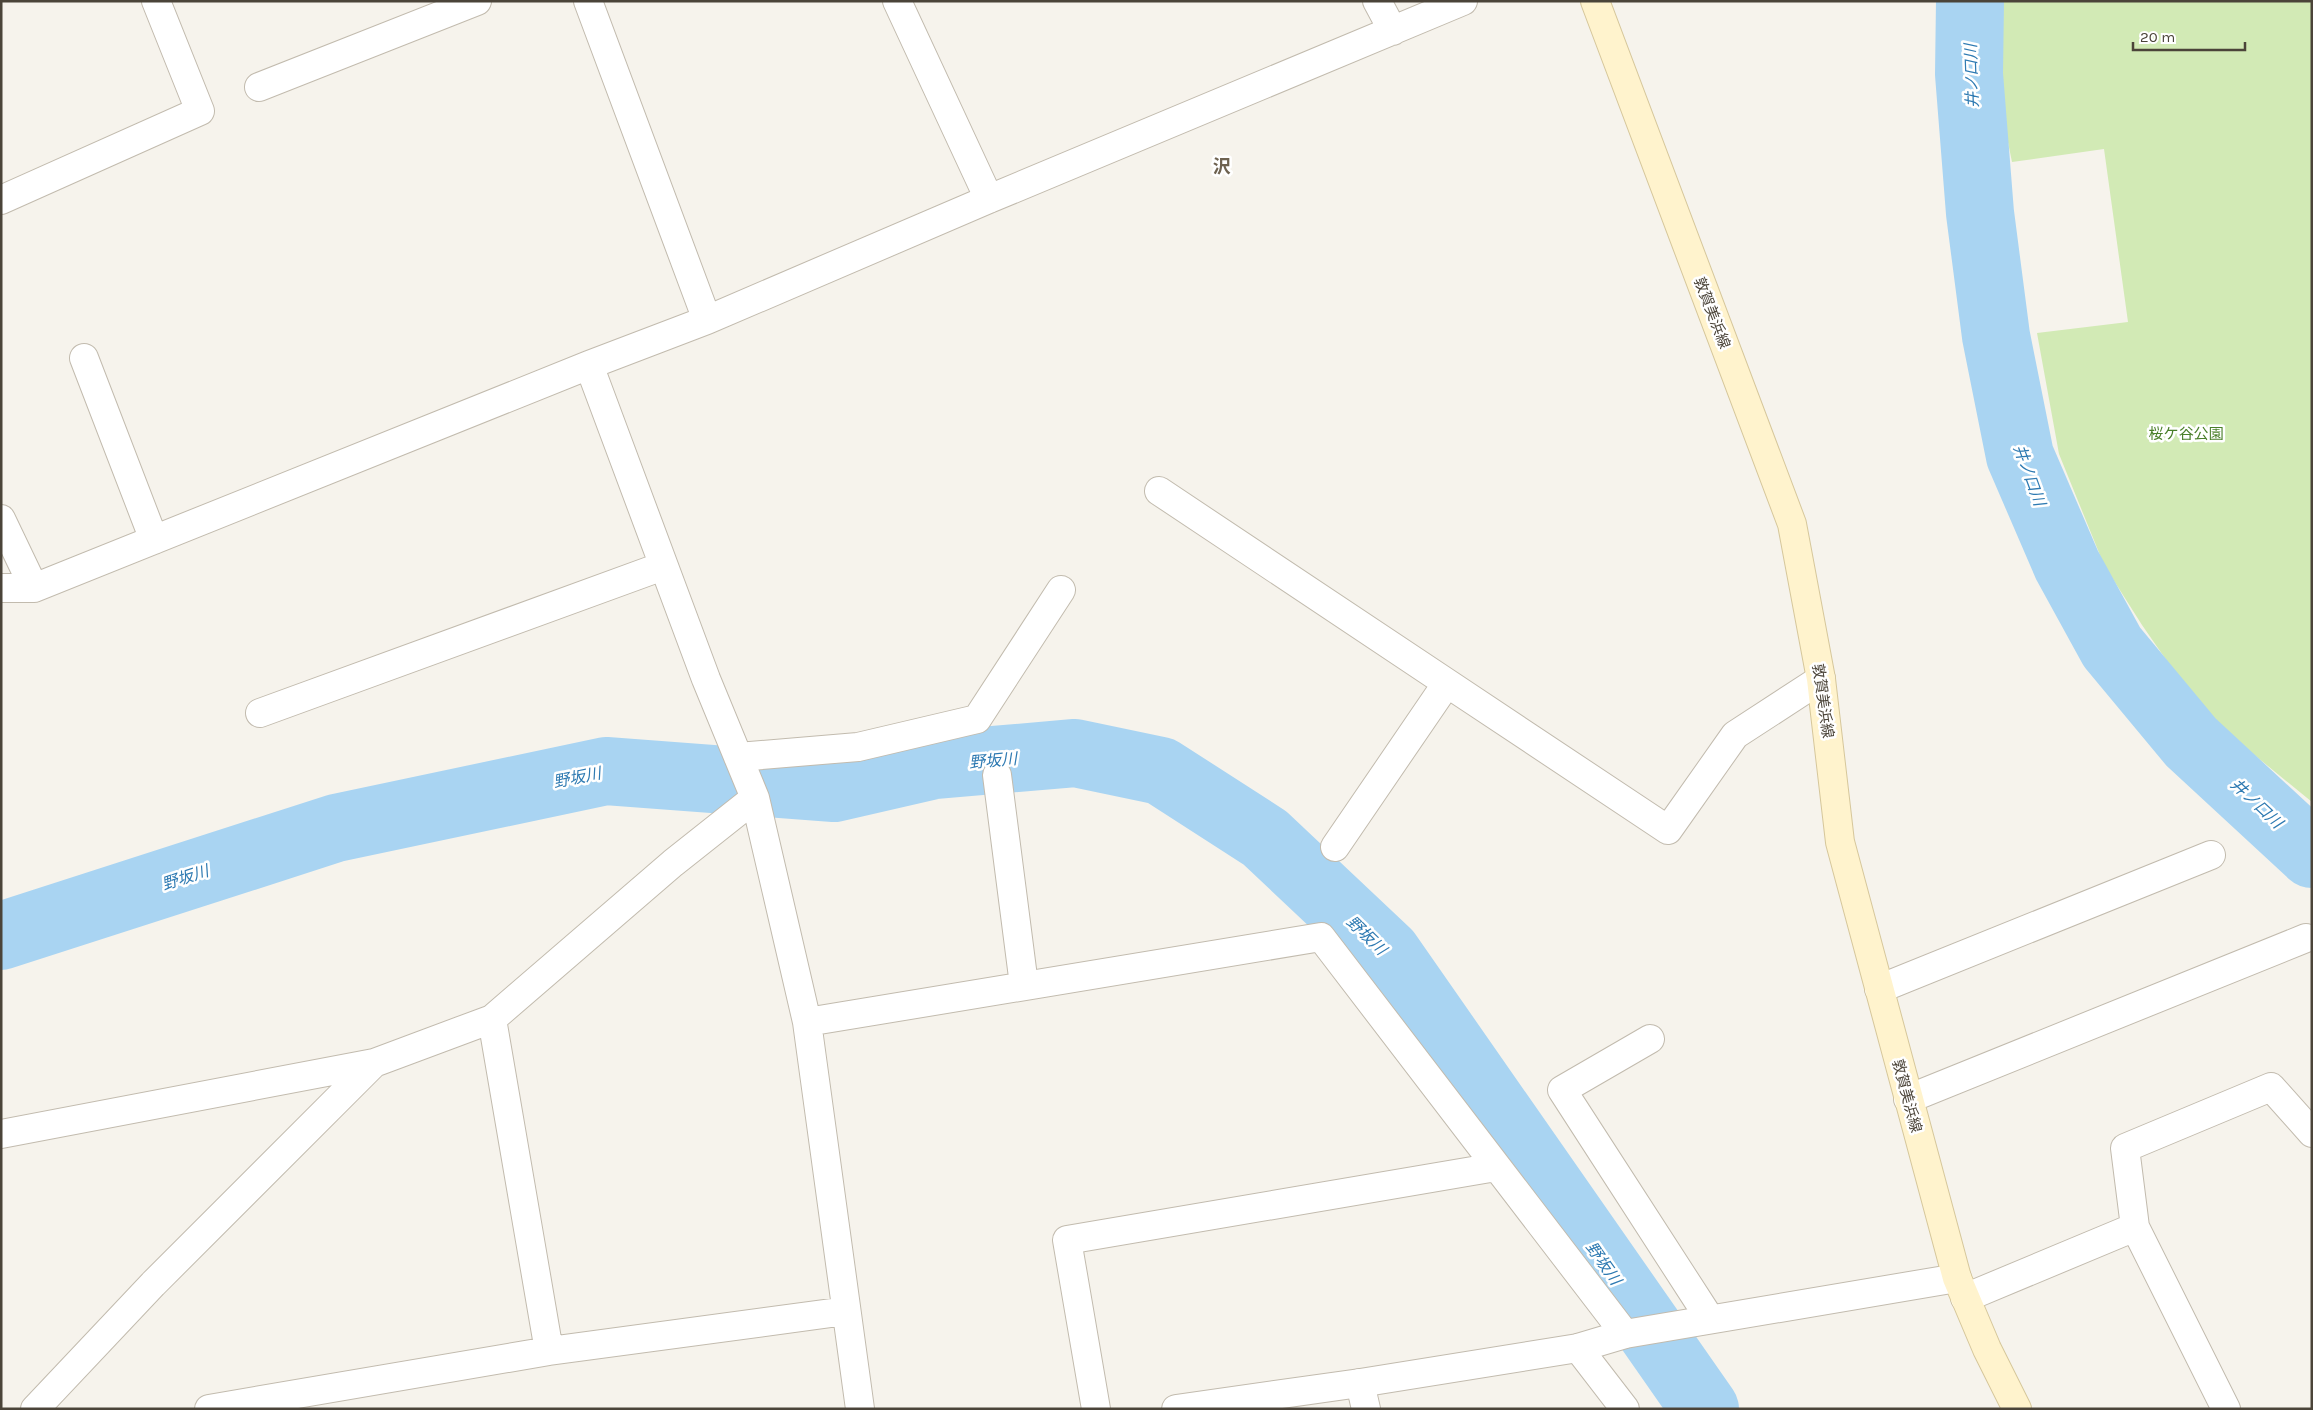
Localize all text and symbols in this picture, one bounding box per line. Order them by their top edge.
scale bar [2133,20,2246,52]
text: 20 m [2140,28,2175,46]
water label: 井ノ口川 [1961,42,1982,108]
district label: 沢 [1213,156,1231,178]
street label: 敦賀美浜線 [1690,275,1734,351]
park label: 桜ケ谷公園 [2148,425,2224,443]
water label: 井ノ口川 [2010,442,2050,510]
street label: 敦賀美浜線 [1809,663,1837,739]
water label: 野坂川 [968,749,1020,772]
water label: 野坂川 [552,763,604,791]
water label: 井ノ口川 [2227,775,2288,833]
water label: 野坂川 [159,860,213,894]
water label: 野坂川 [1343,912,1392,960]
street label: 敦賀美浜線 [1889,1057,1925,1135]
water label: 野坂川 [1582,1238,1626,1290]

